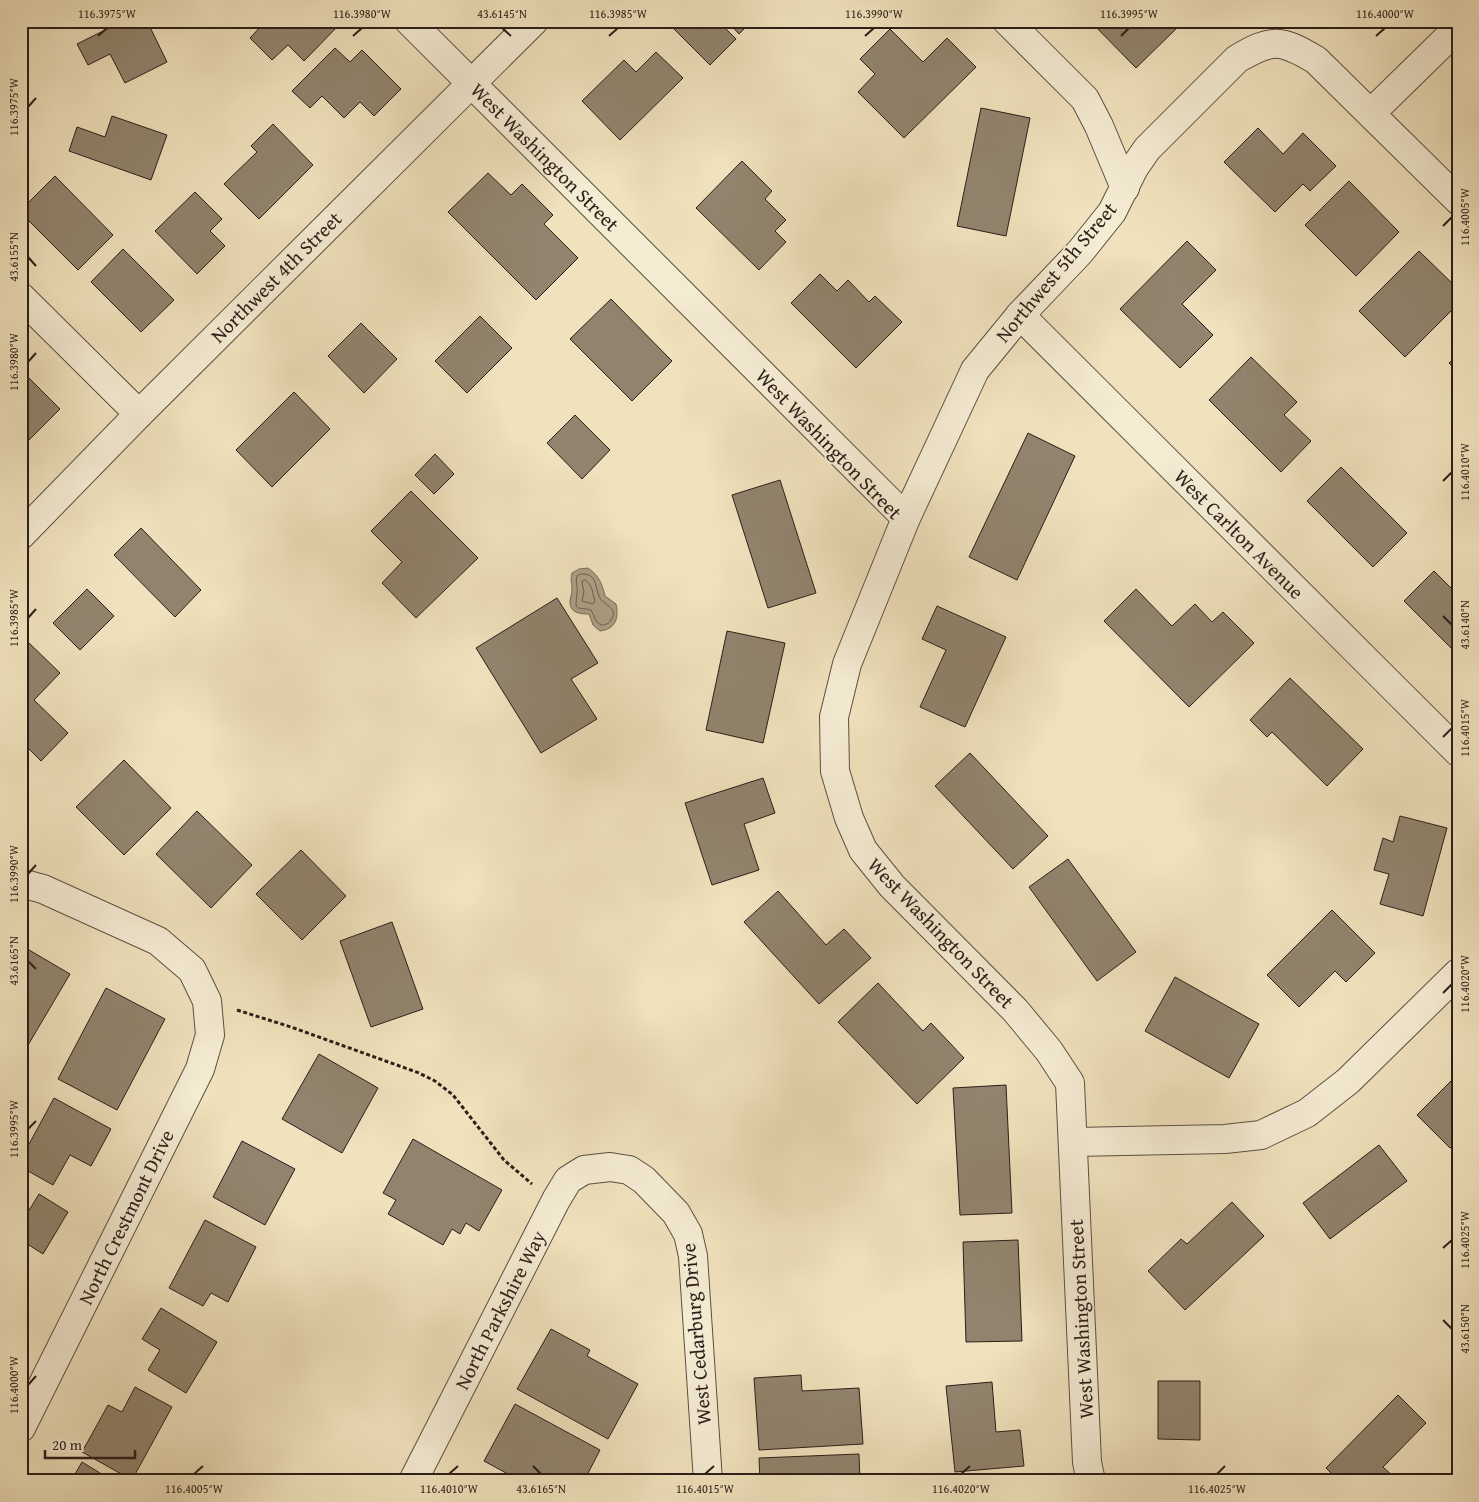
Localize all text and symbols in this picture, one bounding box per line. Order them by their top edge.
text: 116.3975°W [78,5,137,22]
text: 116.3980°W [333,5,392,22]
text: 43.6145°N [477,5,527,22]
text: 116.3985°W [589,5,648,22]
text: 116.3990°W [845,5,904,22]
text: 116.3995°W [1100,5,1159,22]
text: 116.4000°W [1356,5,1415,22]
street label: West Washington Street [464,76,626,238]
text: 116.3975°W [5,77,22,136]
text: 116.4005°W [1456,187,1473,246]
street label: Northwest 5th Street [988,195,1123,348]
street label: Northwest 4th Street [203,204,348,349]
text: 43.6155°N [5,232,22,282]
text: 116.3980°W [5,332,22,391]
street label: West Washington Street [749,362,909,526]
text: 116.4010°W [1456,442,1473,501]
street label: West Carlton Avenue [1168,462,1311,605]
text: 116.3985°W [5,588,22,647]
text: 43.6140°N [1456,600,1473,650]
text: 116.4015°W [1456,698,1473,757]
text: 116.3990°W [5,844,22,903]
street label: West Washington Street [861,851,1021,1015]
text: 43.6165°N [5,936,22,986]
text: 116.4020°W [1456,954,1473,1013]
text: 116.3995°W [5,1099,22,1158]
street label: North Crestmont Drive [71,1124,181,1309]
text: 116.4025°W [1456,1210,1473,1269]
street label: West Washington Street [1061,1218,1100,1420]
street label: North Parkshire Way [447,1225,552,1394]
street label: West Cedarburg Drive [673,1242,718,1426]
text: 43.6150°N [1456,1304,1473,1354]
text: 116.4000°W [5,1355,22,1414]
scale bar [45,1427,135,1459]
text: 20 m [52,1434,83,1455]
text: 116.4005°W [165,1480,224,1497]
text: 116.4010°W [420,1480,479,1497]
text: 43.6165°N [516,1480,566,1497]
text: 116.4015°W [676,1480,735,1497]
text: 116.4020°W [932,1480,991,1497]
text: 116.4025°W [1188,1480,1247,1497]

